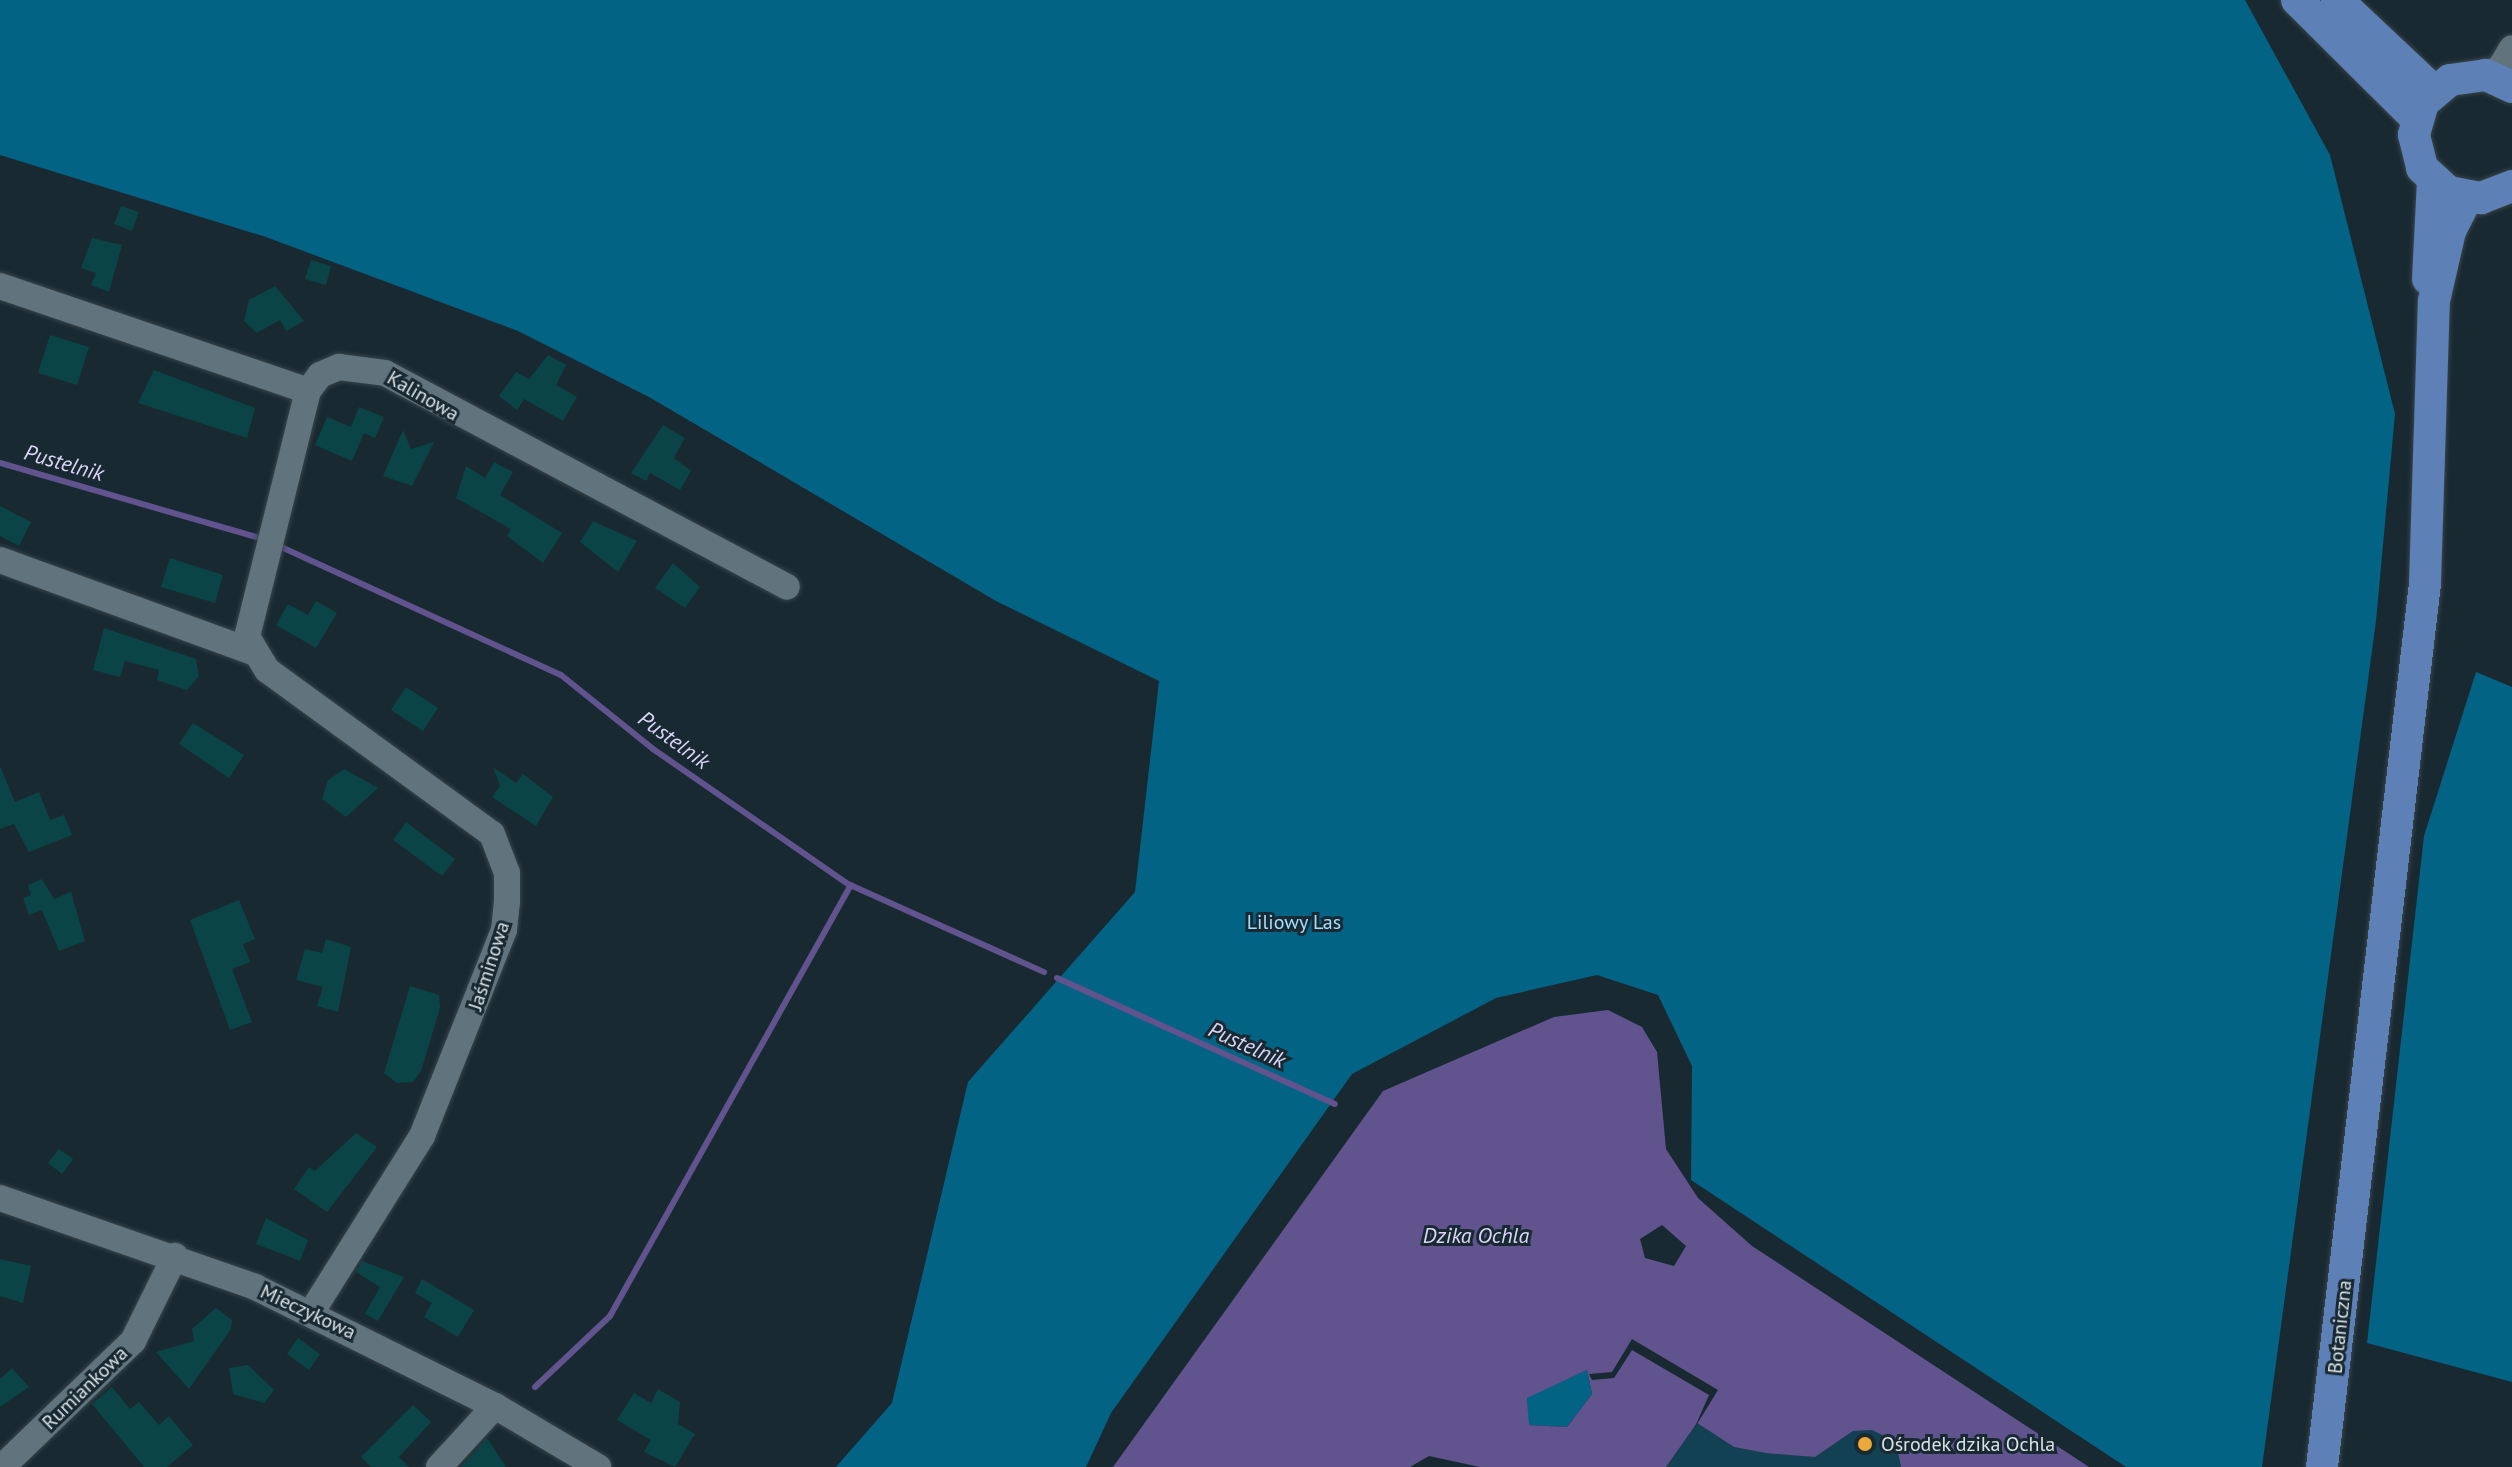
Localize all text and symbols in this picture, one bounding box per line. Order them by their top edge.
street label: Kalinowa [383,366,463,426]
water label: Pustelnik [21,439,107,487]
water label: Pustelnik [633,705,715,775]
park label: Liliowy Las [1246,910,1342,934]
street label: Jaśminowa [463,919,515,1013]
water label: Pustelnik [1204,1016,1290,1074]
water label: Dzika Ochla [1423,1223,1529,1249]
street label: Mieczykowa [257,1279,359,1345]
street label: Botaniczna [2323,1279,2357,1375]
street label: Rumiankowa [37,1341,133,1435]
place label: Ośrodek dzika Ochla [1881,1432,2056,1456]
marker: Ośrodek dzika Ochla [1856,1435,1874,1453]

